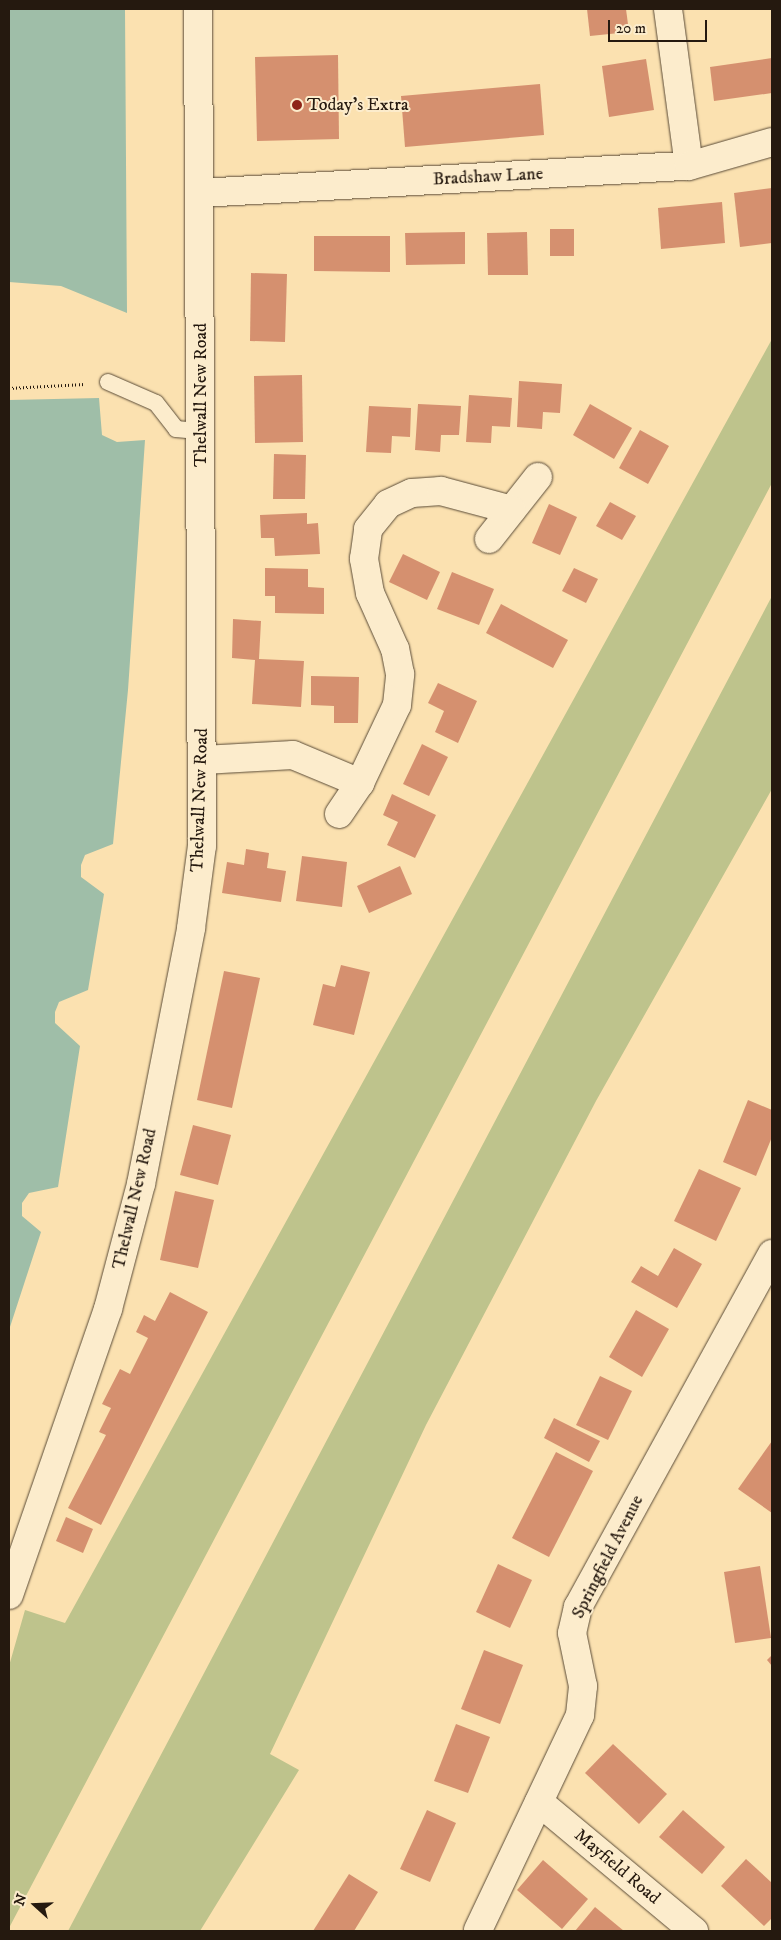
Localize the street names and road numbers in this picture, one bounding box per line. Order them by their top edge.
street label: Bradshaw Lane [432,163,544,191]
street label: Thelwall New Road [190,323,212,467]
street label: Thelwall New Road [187,728,213,872]
street label: Thelwall New Road [108,1126,162,1272]
street label: Springfield Avenue [568,1492,648,1622]
street label: Mayfield Road [570,1825,664,1909]

